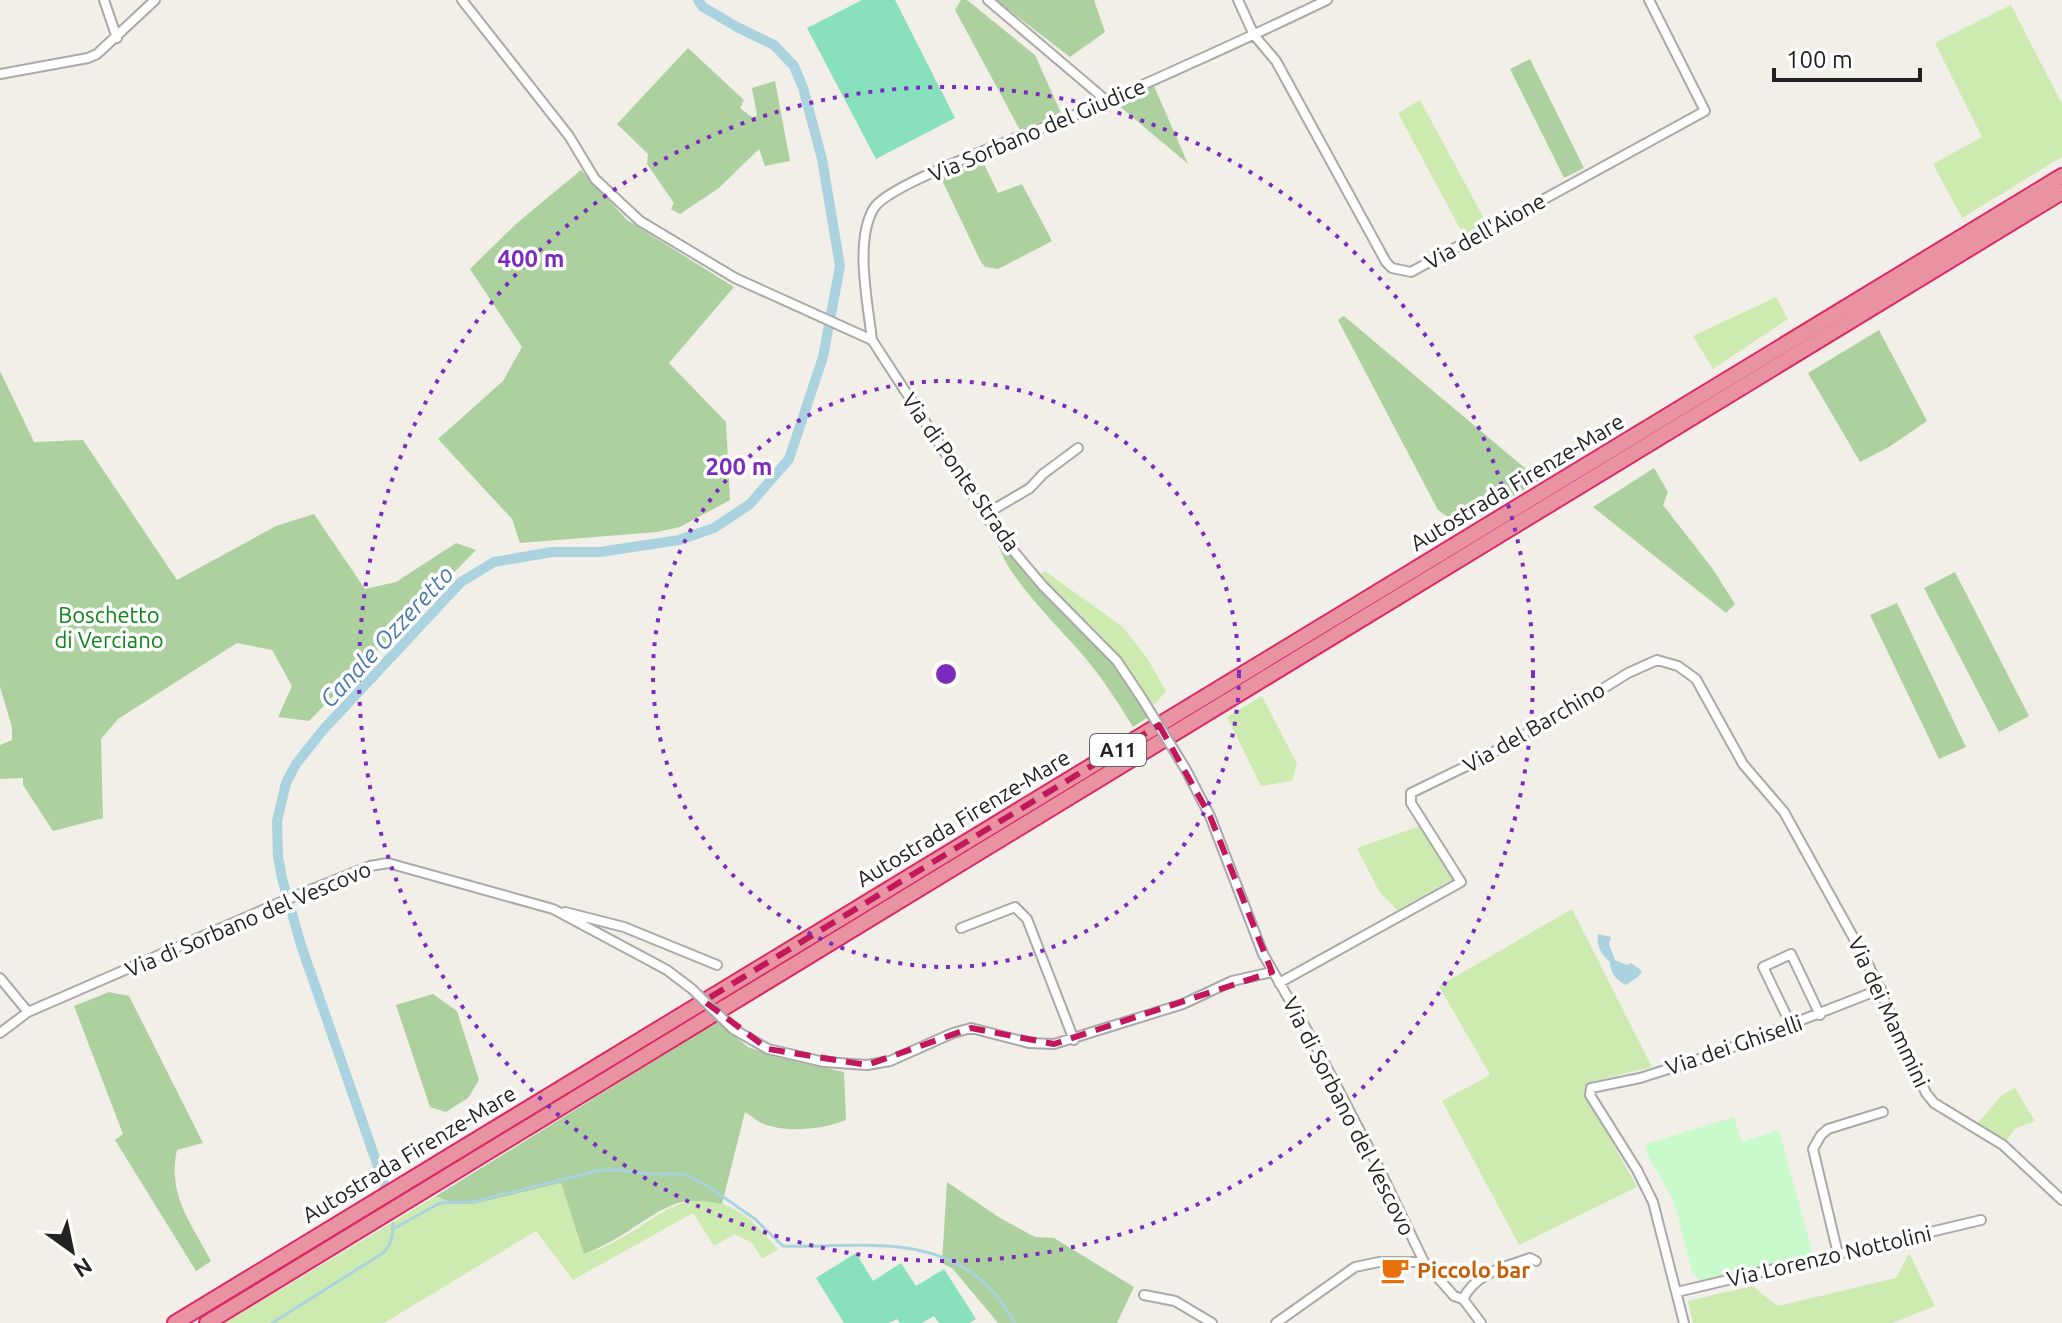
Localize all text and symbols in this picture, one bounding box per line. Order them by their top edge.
scale bar [1774,32,1920,82]
text: 100 m [1786,46,1853,73]
street label: Via Sorbano del Giudice [925,73,1149,186]
street label: Via dell'Aione [1420,187,1549,274]
text: 400 m [498,245,564,272]
street label: Via di Ponte Strada [897,388,1025,556]
street label: Autostrada Firenze-Mare [1405,408,1628,555]
text: 200 m [706,453,772,480]
water label: Canale Ozzeretto [314,561,459,713]
park label: Boschetto di Verciano [54,602,164,652]
centre of rings [932,660,960,688]
street label: Via del Barchino [1458,676,1609,777]
road number: A11 [1090,734,1146,766]
street label: Autostrada Firenze-Mare [851,744,1074,891]
street label: Via di Sorbano del Vescovo [121,855,374,982]
street label: Via dei Mammini [1844,932,1935,1091]
street label: Via di Sorbano del Vescovo [1278,992,1421,1239]
street label: Via dei Ghiselli [1662,1009,1805,1080]
street label: Autostrada Firenze-Mare [297,1080,520,1227]
north arrow [32,1211,112,1291]
street label: Via Lorenzo Nottolini [1724,1220,1934,1291]
text: N [69,1253,97,1283]
cafe icon: Piccolo bar [1380,1255,1410,1285]
place label: Piccolo bar [1417,1257,1530,1282]

